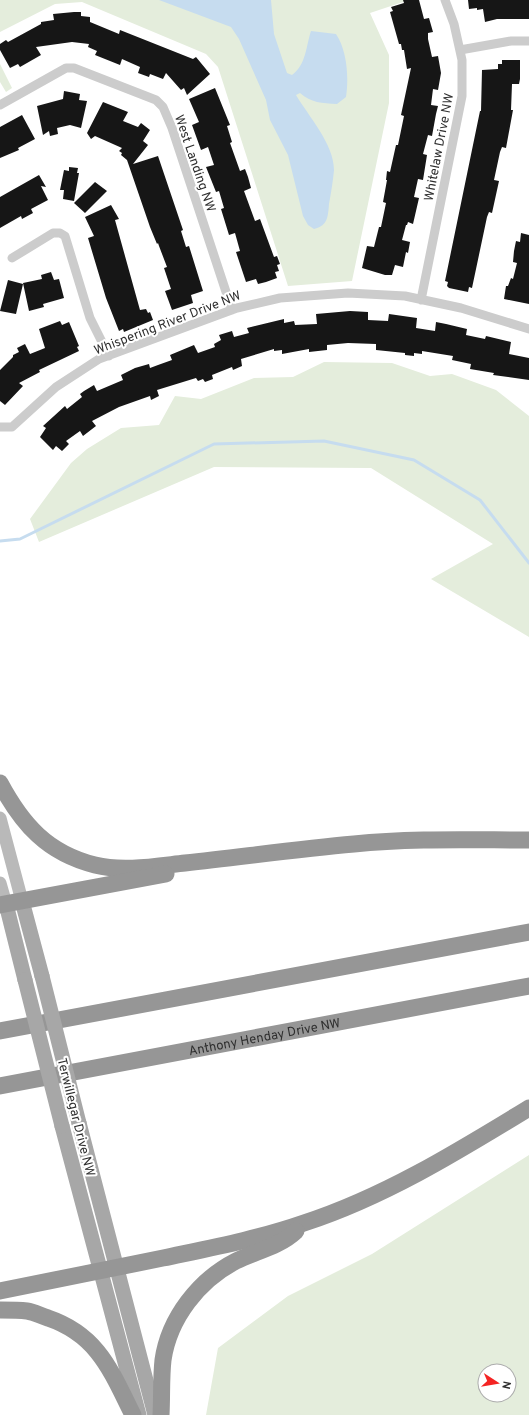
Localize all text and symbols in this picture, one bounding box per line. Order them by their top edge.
street label: Whitelaw Drive NW [422,92,458,203]
street label: West Landing NW [170,113,218,214]
street label: Whispering River Drive NW [92,288,244,359]
street label: Anthony Henday Drive NW [187,1016,342,1060]
street label: Terwillegar Drive NW [53,1057,98,1178]
north arrow [477,1363,517,1403]
text: N [498,1380,513,1390]

